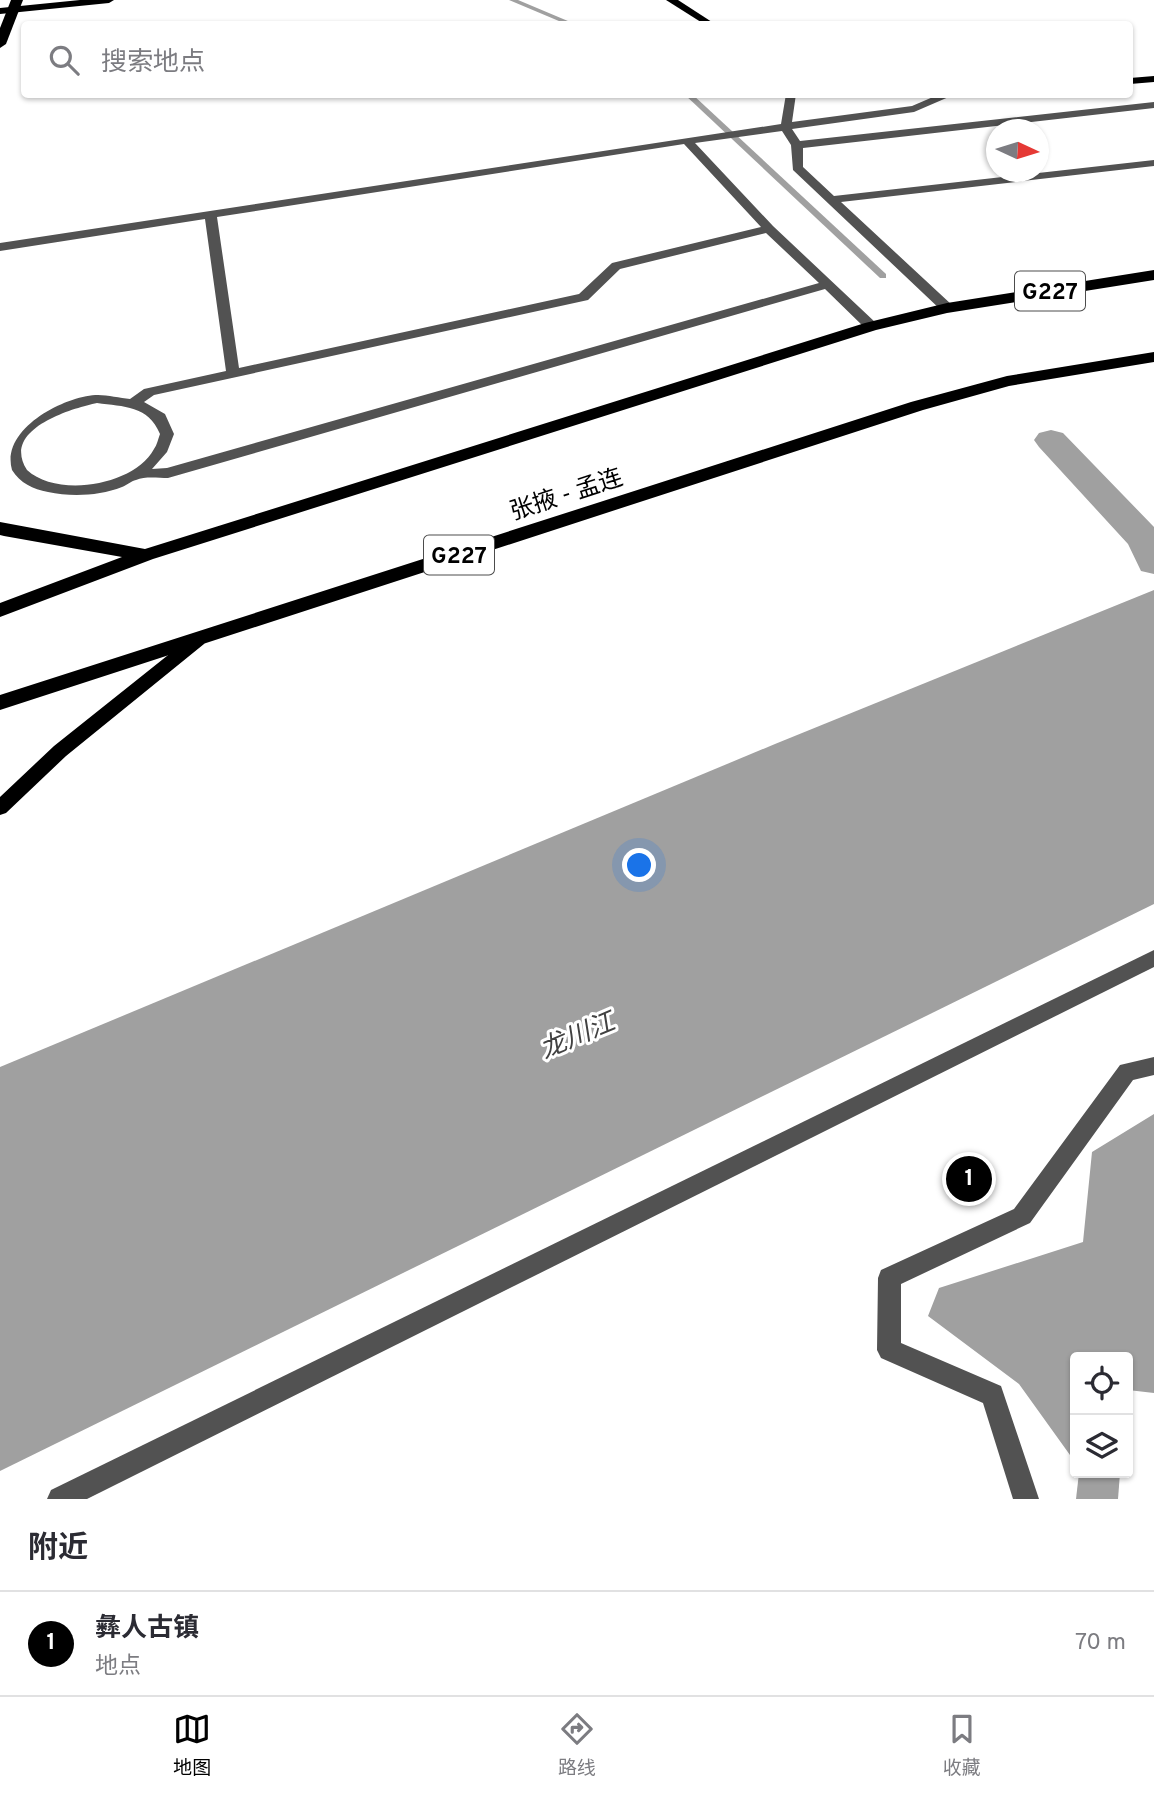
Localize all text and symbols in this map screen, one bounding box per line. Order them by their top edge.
search box [21,21,1133,98]
icon: search [45,41,83,79]
text: 搜索地点 [101,47,205,80]
north arrow [986,119,1049,182]
road number: G227 [1015,272,1085,310]
street label: 张掖 - 孟连 [506,464,627,528]
road number: G227 [424,536,494,575]
your location [622,848,656,882]
water label: 龙川江 [536,1006,623,1068]
pin: 1 [946,1153,992,1205]
map controls [1070,1352,1133,1478]
button: locate [1070,1352,1133,1415]
button: layers [1070,1415,1133,1478]
text: 附近 [28,1531,88,1568]
text: 彝人古镇 [95,1613,199,1646]
text: 1 [46,1629,56,1658]
text: 70 m [1075,1629,1126,1658]
text: 地点 [95,1653,141,1682]
tab: 地图 [173,1710,211,1781]
tab: 路线 [558,1710,596,1781]
tab: 收藏 [943,1710,981,1781]

